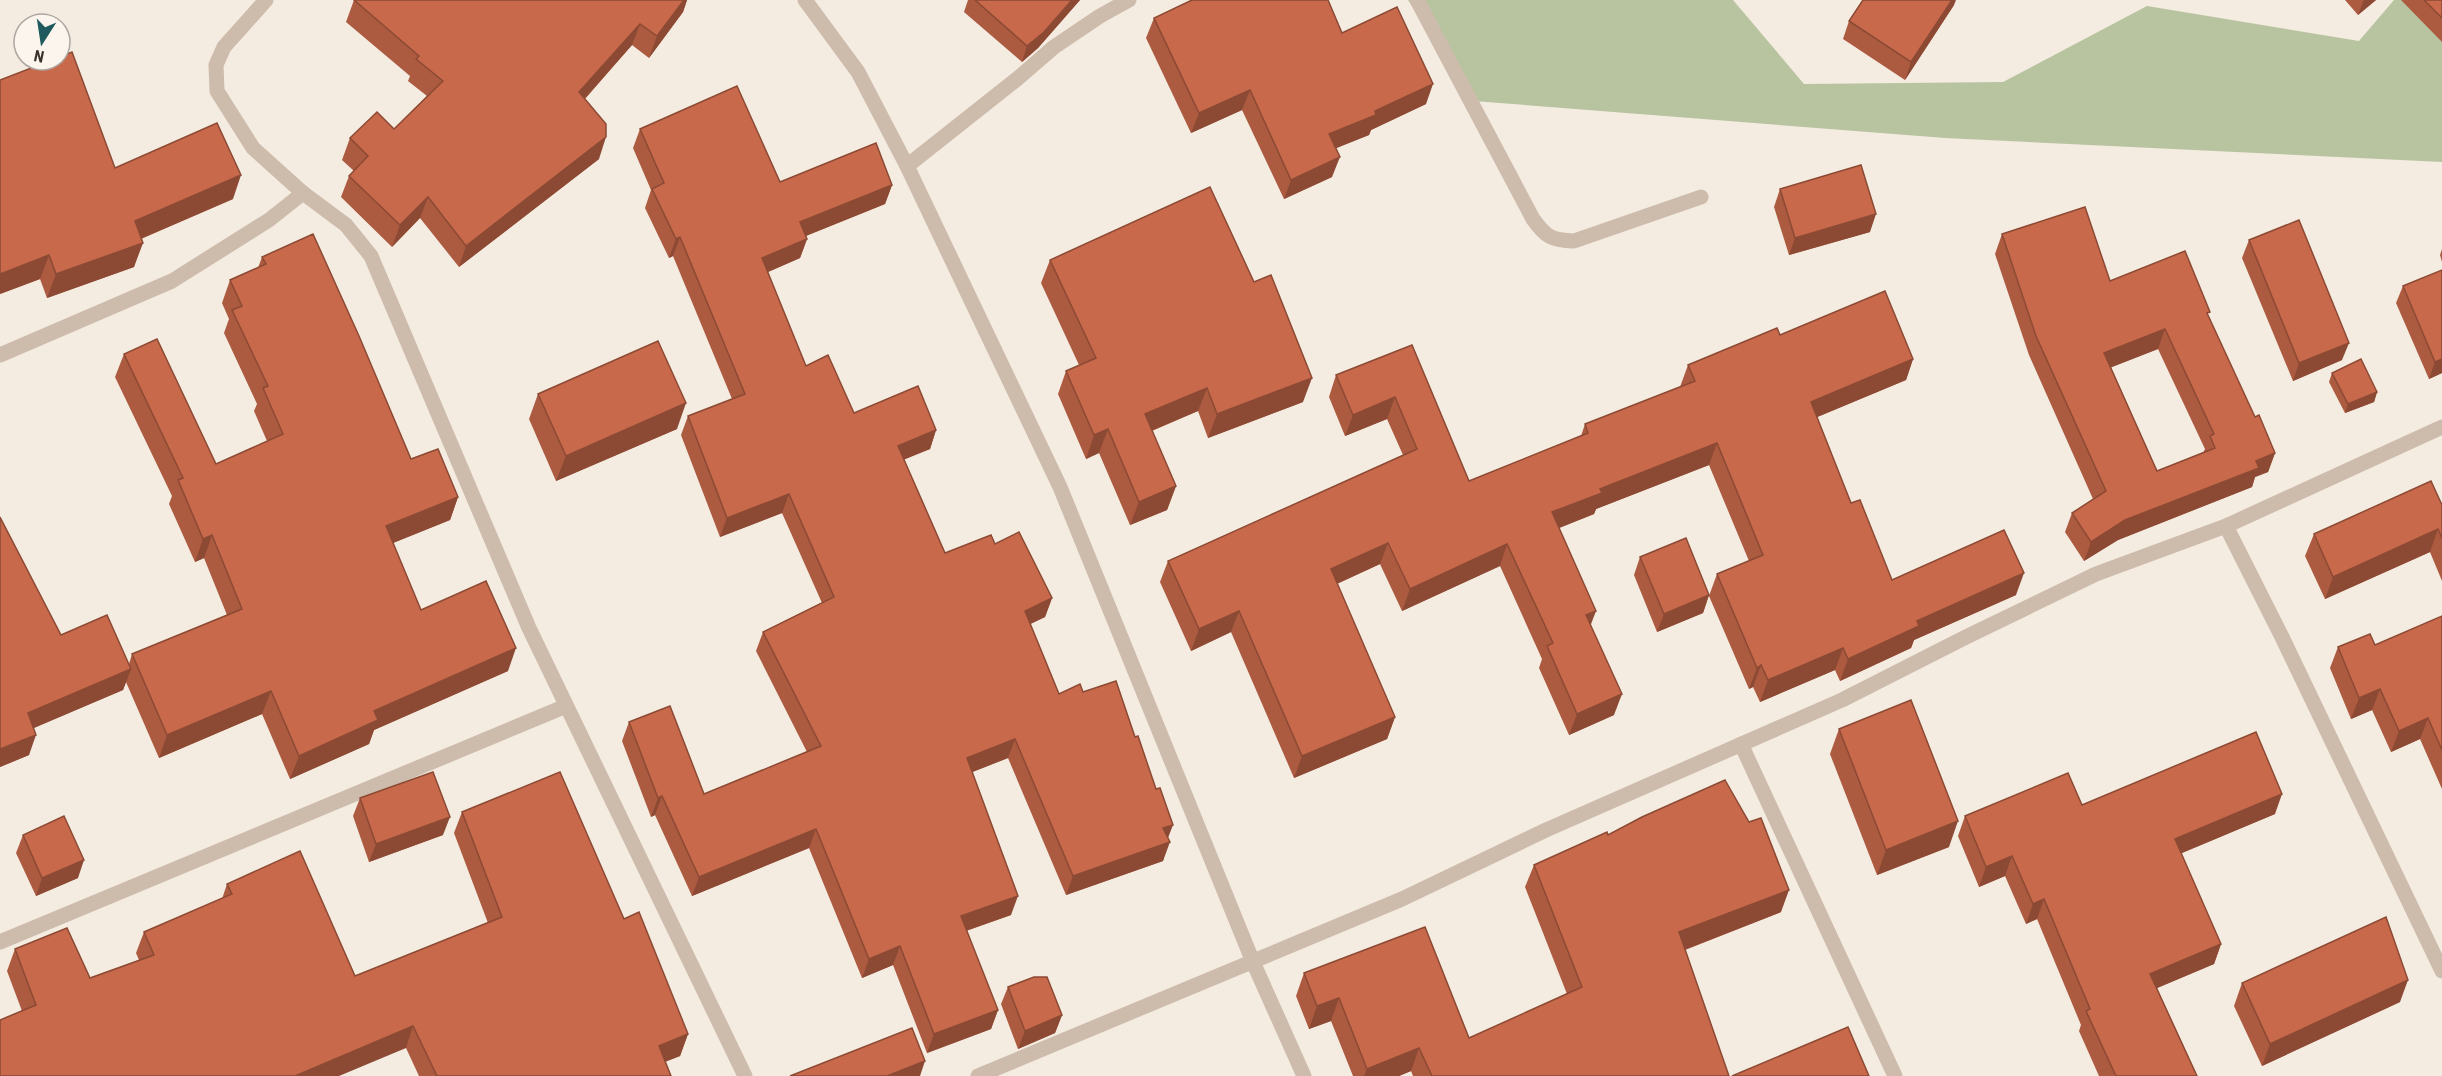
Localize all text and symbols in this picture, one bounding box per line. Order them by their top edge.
north arrow [12,12,72,72]
text: N [32,46,46,66]

